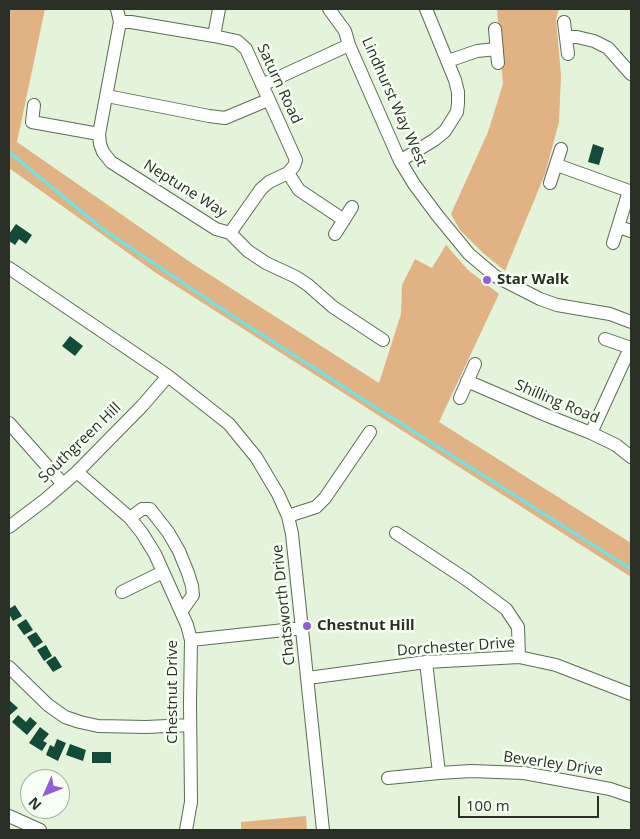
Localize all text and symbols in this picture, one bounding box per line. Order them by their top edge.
street label: Lindhurst Way West [357,35,431,169]
street label: Saturn Road [253,41,305,127]
street label: Neptune Way [140,156,230,222]
place label: Star Walk [497,271,569,289]
marker: Star Walk [481,274,493,286]
street label: Shilling Road [512,376,602,428]
street label: Southgreen Hill [35,399,125,487]
street label: Chatsworth Drive [269,544,299,666]
place label: Chestnut Hill [317,617,415,635]
marker: Chestnut Hill [301,620,313,632]
street label: Dorchester Drive [396,634,516,660]
street label: Chestnut Drive [164,640,182,744]
street label: Beverley Drive [502,748,604,780]
north arrow [20,769,70,819]
scale bar [460,786,601,818]
text: N [24,793,45,815]
text: 100 m [466,795,510,815]

